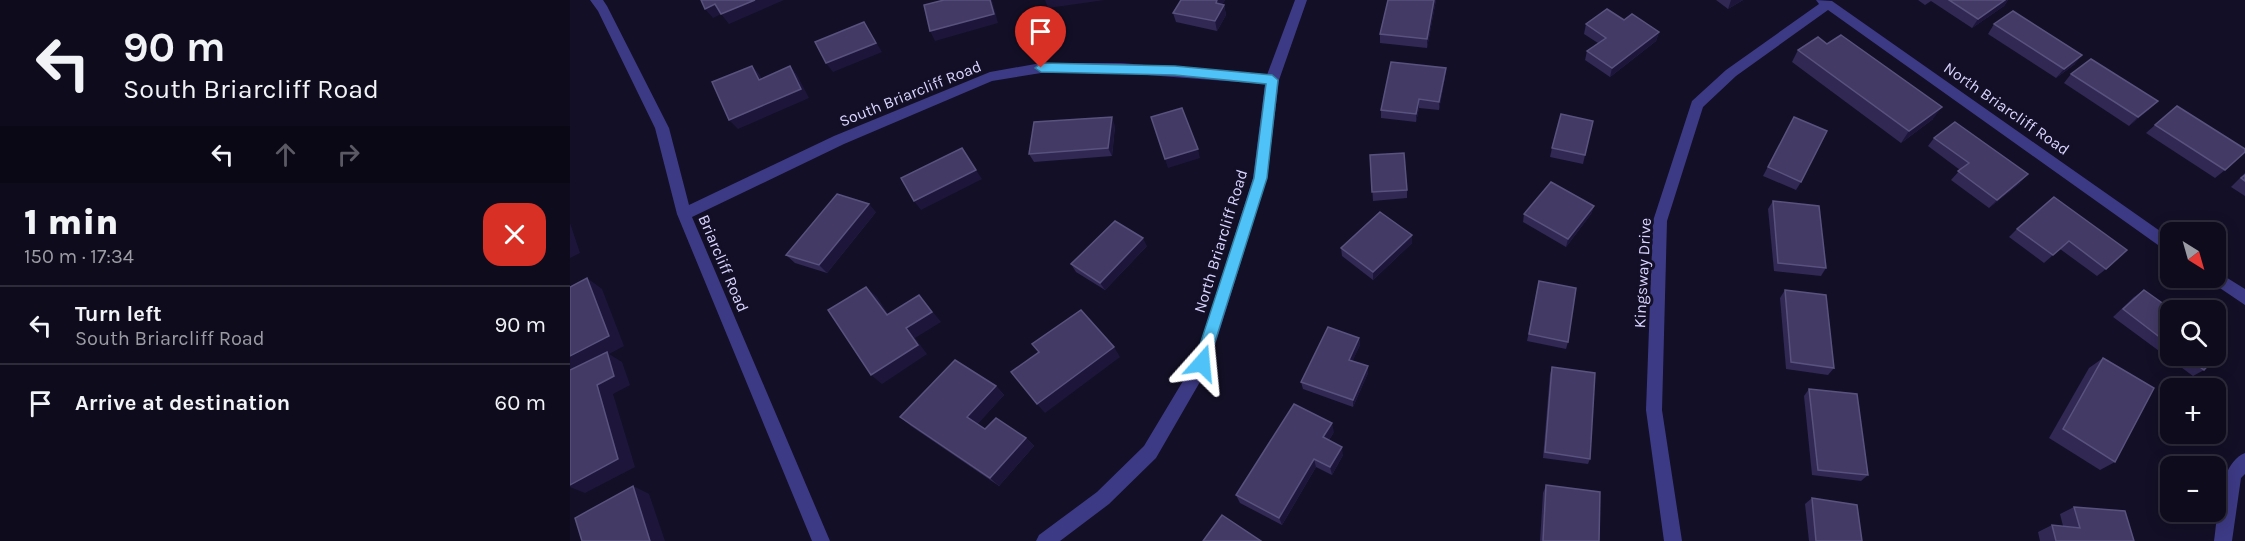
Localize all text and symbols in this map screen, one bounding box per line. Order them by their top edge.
pin [1015,6,1066,68]
icon: arrive [1024,15,1057,48]
text: 90 m [123,22,226,72]
icon: left [24,24,102,102]
street label: South Briarcliff Road [836,56,984,131]
street label: North Briarcliff Road [1940,58,2073,159]
text: South Briarcliff Road [123,73,379,105]
icon: left [206,138,239,171]
icon: ahead [269,138,302,171]
icon: right [332,138,365,171]
street label: North Briarcliff Road [1190,167,1251,315]
text: 1 min [24,201,118,243]
button: close [483,203,546,266]
street label: Briarcliff Road [694,212,753,315]
street label: Kingsway Drive [1630,217,1655,329]
north arrow [2160,222,2226,288]
map controls [2160,222,2226,522]
text: 150 m · 17:34 [24,245,134,268]
button: search [2160,300,2226,366]
text: Turn left [75,301,162,327]
icon: left [24,309,57,342]
text: 90 m [494,312,546,338]
text: South Briarcliff Road [75,327,265,350]
position arrow [1170,331,1234,395]
button: + [2160,378,2226,444]
icon: arrive [24,387,57,420]
text: Arrive at destination [75,390,290,416]
text: 60 m [495,390,546,416]
button: − [2160,456,2226,522]

